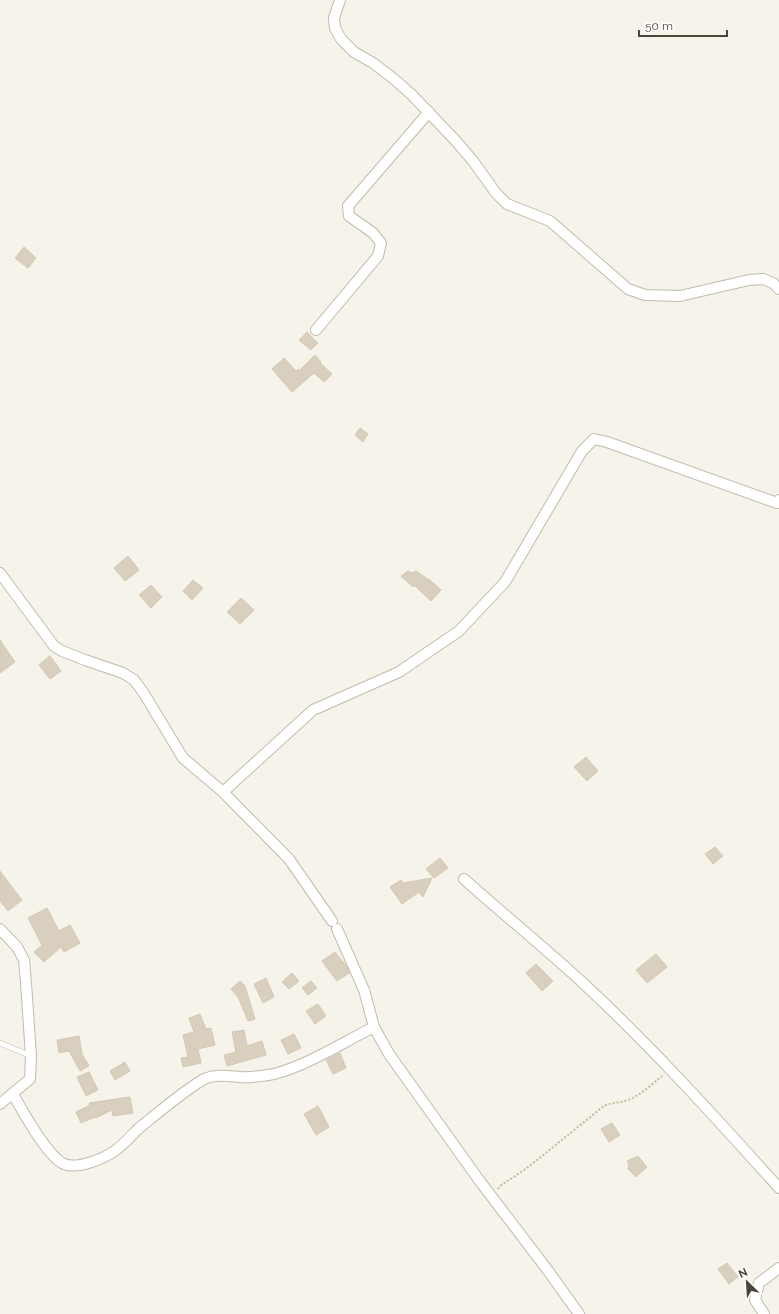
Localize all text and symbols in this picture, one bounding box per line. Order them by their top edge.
scale bar [639,12,727,38]
text: 50 m [645,19,673,33]
north arrow [727,1262,767,1302]
text: N [736,1266,750,1281]

